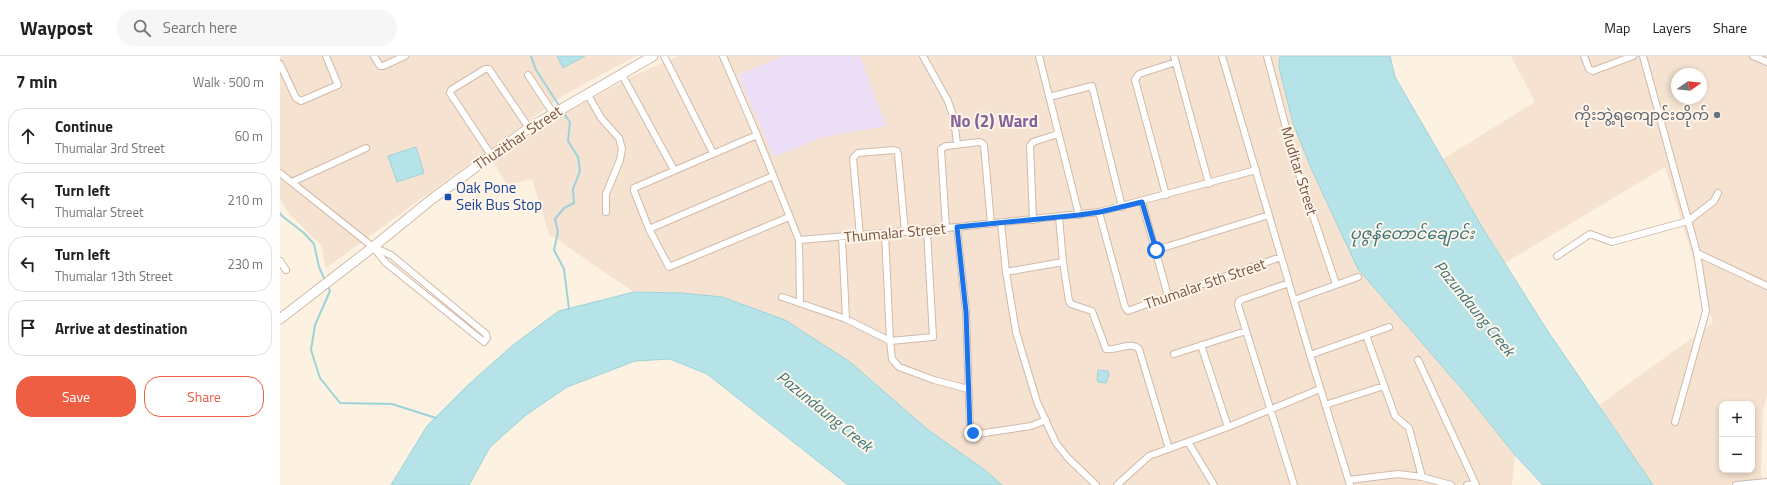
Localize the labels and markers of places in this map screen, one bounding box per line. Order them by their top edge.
place label: ကိုးဘွဲ့ရကျောင်းတိုက် [1574,103,1709,127]
marker: ကိုးဘွဲ့ရကျောင်းတိုက် [1712,110,1722,120]
place label: Oak Pone Seik Bus Stop [456,176,542,216]
marker: Oak Pone Seik Bus Stop [443,192,453,202]

